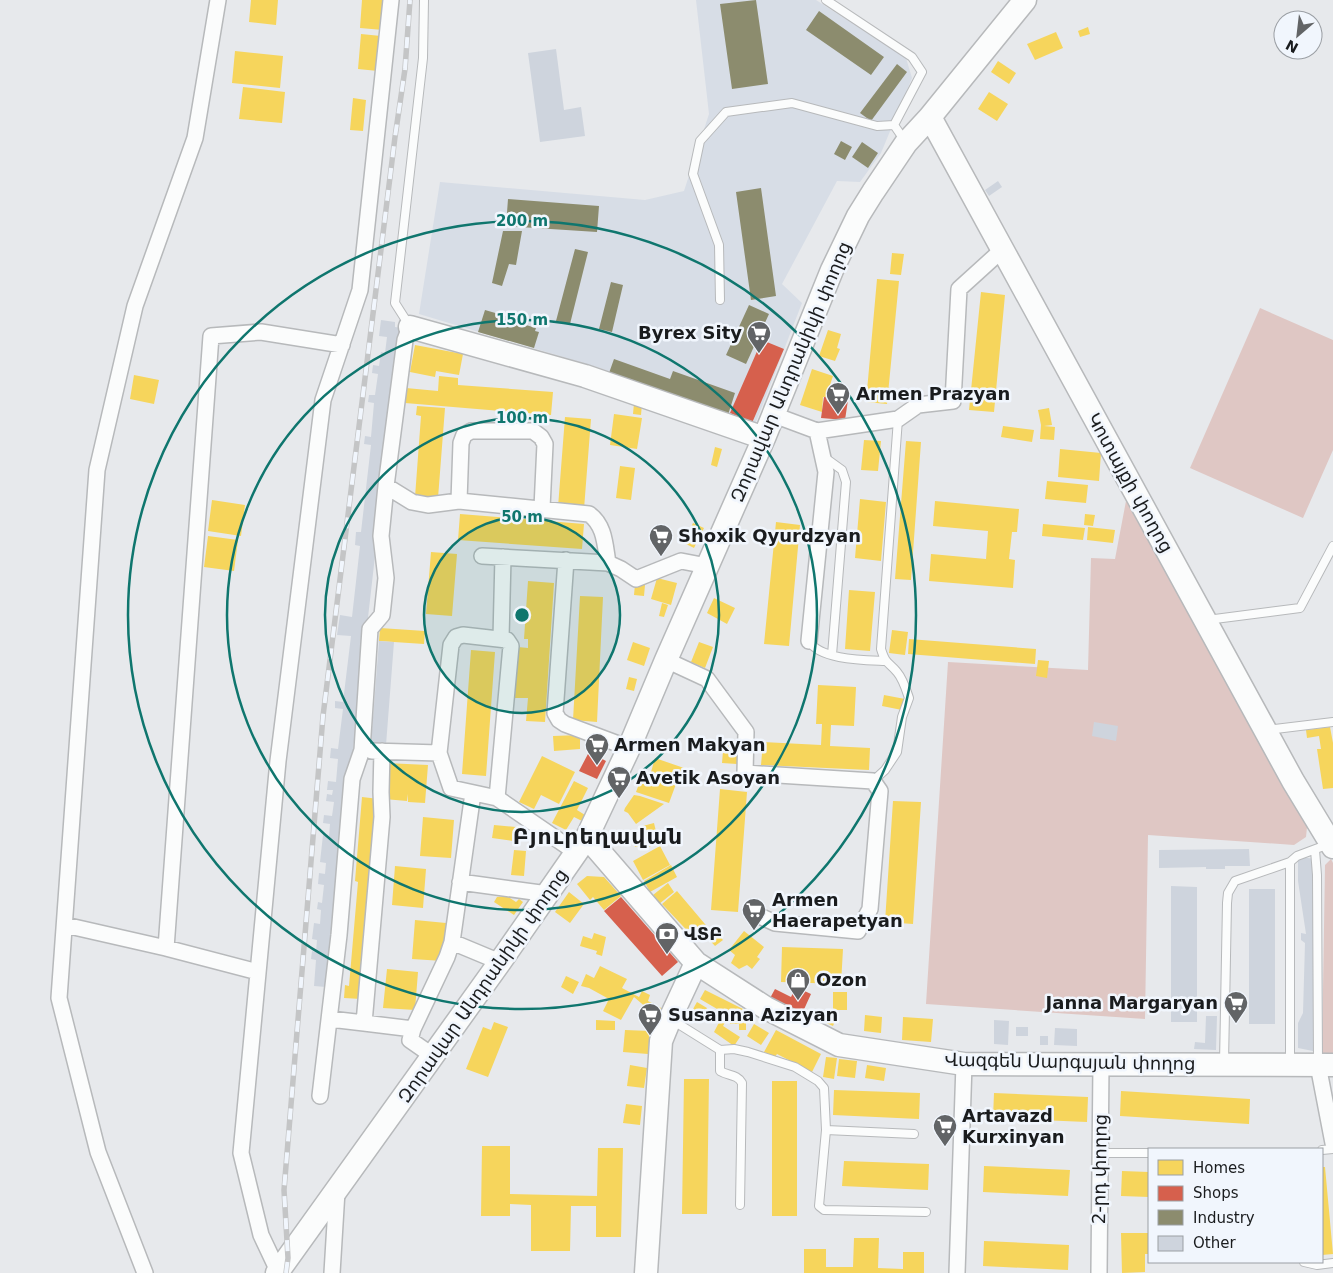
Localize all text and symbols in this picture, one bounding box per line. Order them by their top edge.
north arrow [1273,10,1323,60]
text: N [1283,37,1301,56]
text: 200 m [496,212,548,230]
street label: Զորավար Անդրանիկի փողոց [726,238,855,505]
text: 150 m [496,311,548,329]
supermarket icon: Byrex Sity [746,320,772,354]
place label: Byrex Sity [638,322,742,343]
supermarket icon: Armen Prazyan [825,381,851,415]
place label: Armen Prazyan [856,383,1010,404]
text: 100 m [496,409,548,427]
street label: Կոտայքի փողոց [1083,409,1178,556]
text: 50 m [501,508,543,526]
supermarket icon: Shoxik Qyurdzyan [648,523,674,557]
place label: Shoxik Qyurdzyan [678,525,861,546]
centre of rings [513,606,531,624]
supermarket icon: Armen Makyan [584,732,610,766]
place label: Armen Makyan [614,734,766,755]
supermarket icon: Avetik Asoyan [606,765,632,799]
place label: Avetik Asoyan [636,767,780,788]
district label: Բյուրեղավան [513,824,683,849]
street label: Զորավար Անդրանիկի փողոց [393,865,572,1107]
place label: Armen Haerapetyan [772,889,903,931]
supermarket icon: Armen Haerapetyan [741,897,767,931]
bank icon: ՎՏԲ [654,921,680,955]
place label: ՎՏԲ [684,923,722,944]
shop icon: Ozon [785,967,811,1001]
place label: Ozon [816,969,867,990]
supermarket icon: Janna Margaryan [1223,990,1249,1024]
place label: Janna Margaryan [1044,992,1218,1013]
supermarket icon: Susanna Azizyan [637,1002,663,1036]
place label: Susanna Azizyan [668,1004,838,1025]
street label: Վազգեն Սարգսյան փողոց [944,1049,1196,1074]
place label: Artavazd Kurxinyan [962,1105,1065,1147]
supermarket icon: Artavazd Kurxinyan [932,1113,958,1147]
street label: 2-րդ փողոց [1088,1114,1111,1224]
legend [1148,1148,1323,1263]
text: Homes [1193,1159,1245,1177]
text: Shops [1193,1184,1239,1202]
text: Industry [1193,1209,1255,1227]
text: Other [1193,1234,1236,1252]

